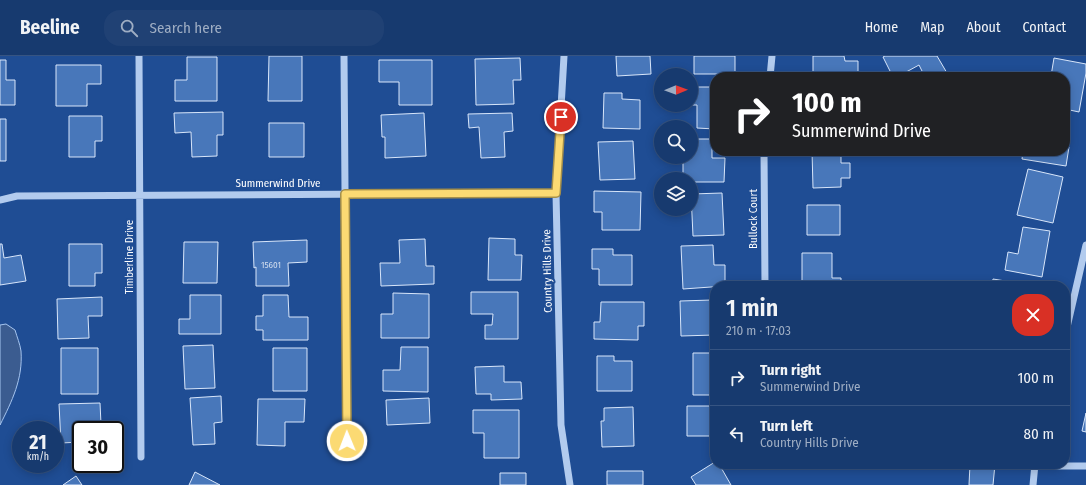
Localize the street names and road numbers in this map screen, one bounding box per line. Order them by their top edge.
street label: Summerwind Drive [236,177,320,190]
street label: Bullock Court [747,189,760,249]
street label: Timberline Drive [123,220,136,294]
street label: Country Hills Drive [540,229,555,313]

